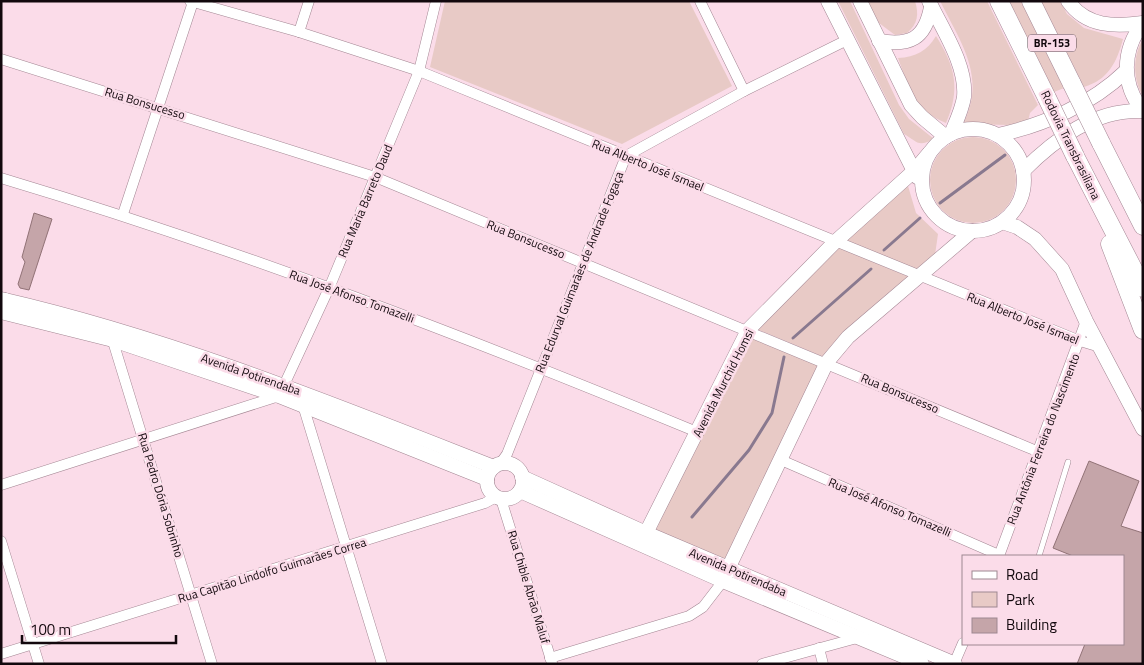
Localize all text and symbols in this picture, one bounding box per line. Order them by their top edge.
road number: BR-153 [1028,34,1076,52]
street label: Rua Bonsucesso [102,82,188,124]
street label: Rodovia Transbrasiliana [1036,87,1106,203]
street label: Rua Alberto José Ismael [589,134,707,196]
street label: Rua Maria Barreto Daud [333,142,397,260]
street label: Rua Edurval Guimarães de Andrade Fogaça [530,168,628,376]
street label: Rua Bonsucesso [484,215,568,263]
street label: Rua José Afonso Tomazelli [287,265,417,327]
street label: Rua Alberto José Ismael [964,287,1082,349]
street label: Avenida Murchid Homsi [687,326,759,440]
street label: Avenida Potirendaba [199,348,303,400]
street label: Rua Antônia Ferreira do Nascimento [1002,351,1084,527]
street label: Rua Bonsucesso [858,368,942,418]
street label: Rua Pedro Dória Sobrinho [133,430,189,560]
street label: Rua José Afonso Tomazelli [826,472,954,542]
street label: Rua Chible Abrão Maluf [503,528,555,646]
street label: Rua Capitão Lindolfo Guimarães Correa [175,532,369,608]
street label: Avenida Potirendaba [686,543,790,601]
legend [962,555,1124,645]
text: Road [1006,563,1038,586]
text: Park [1006,588,1035,611]
scale bar [22,612,176,644]
text: Building [1006,613,1057,636]
text: 100 m [30,618,71,641]

